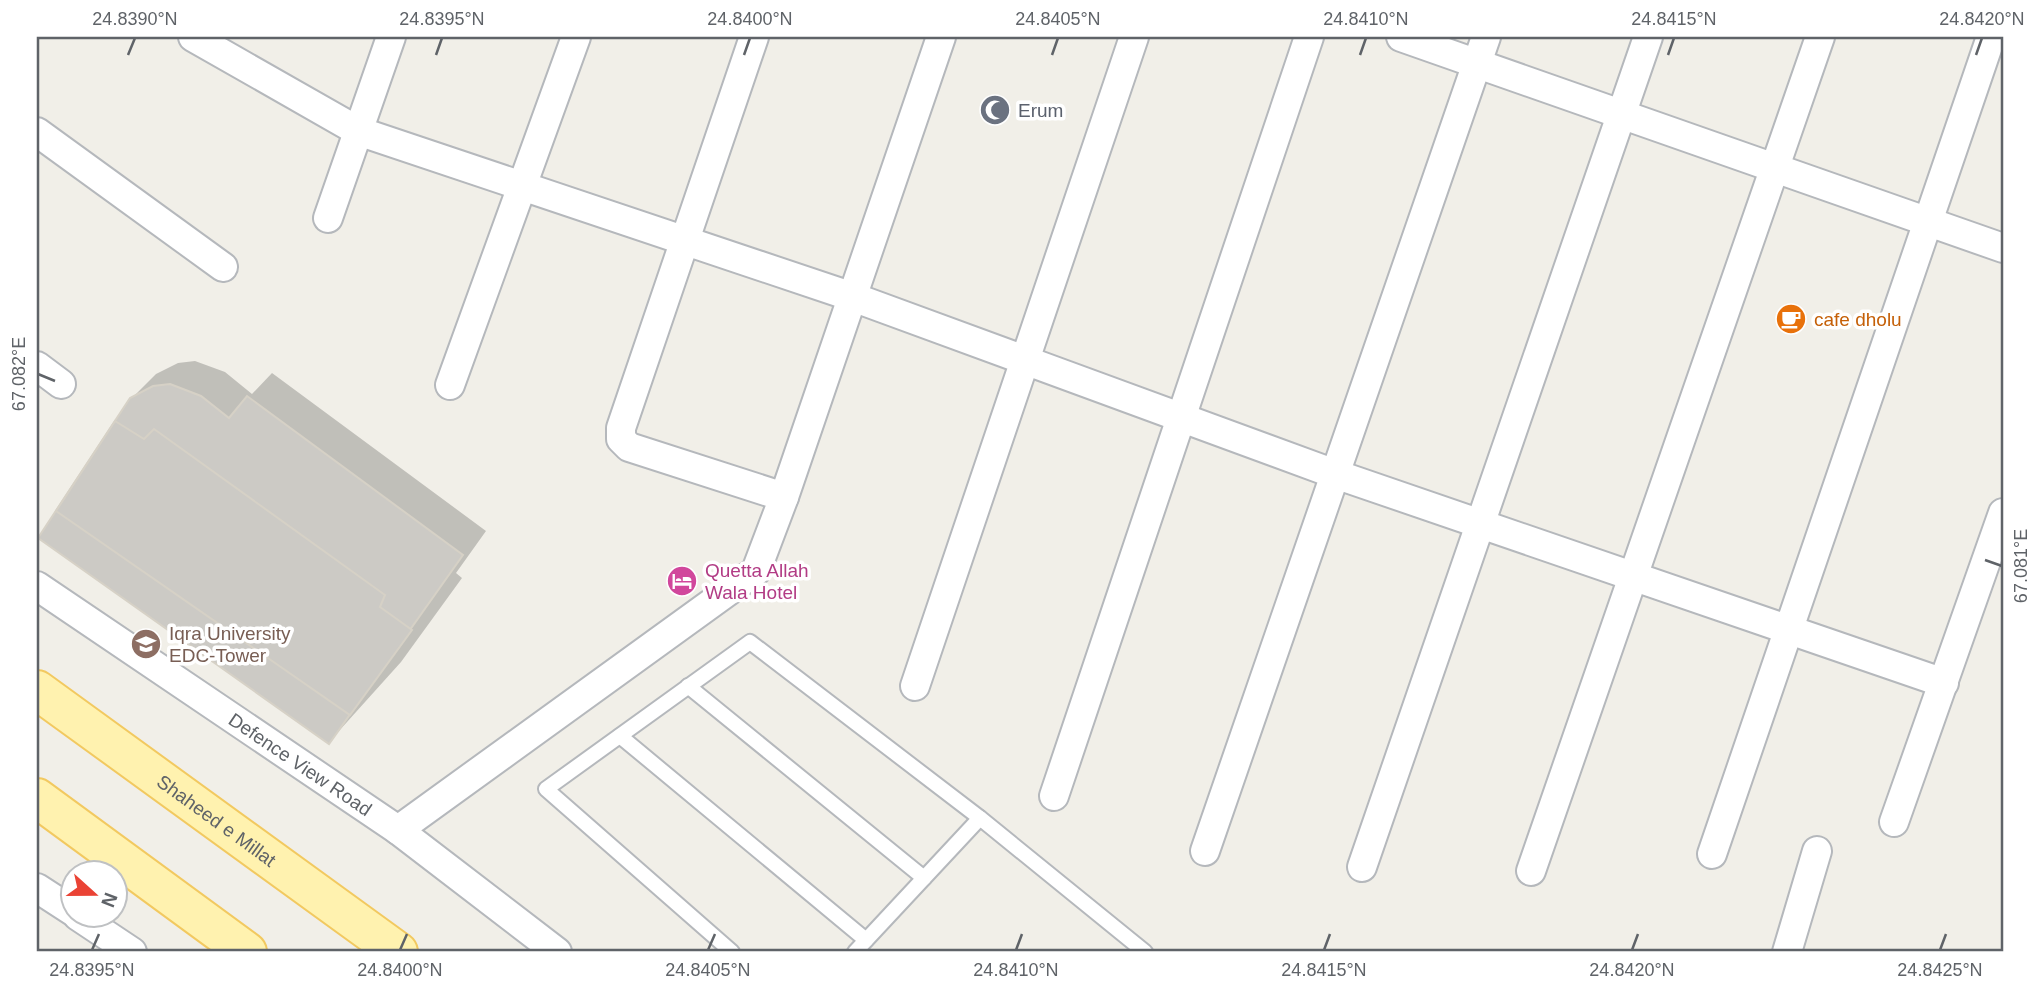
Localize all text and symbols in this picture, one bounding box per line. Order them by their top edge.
text: 24.8390°N [92,9,178,29]
text: 24.8395°N [399,9,485,29]
text: 24.8400°N [707,9,793,29]
text: 24.8405°N [1015,9,1101,29]
text: 24.8410°N [1323,9,1409,29]
text: 24.8415°N [1631,9,1717,29]
text: 24.8420°N [1939,9,2025,29]
mosque icon: Erum [978,93,1012,127]
place label: Erum [1018,100,1063,121]
cafe icon: cafe dholu [1774,302,1808,336]
place label: cafe dholu [1814,309,1902,330]
text: 67.082°E [9,337,29,411]
text: 67.081°E [2011,529,2031,603]
place label: Quetta Allah Wala Hotel [705,560,809,603]
hotel icon: Quetta Allah Wala Hotel [665,564,699,598]
place label: Iqra University EDC-Tower [169,623,291,666]
school or university icon: Iqra University EDC-Tower [129,627,163,661]
street label: Defence View Road [225,708,376,820]
street label: Shaheed e Millat [153,770,281,871]
north arrow [60,860,130,930]
text: N [97,890,122,910]
text: 24.8395°N [49,960,135,980]
text: 24.8400°N [357,960,443,980]
text: 24.8405°N [665,960,751,980]
text: 24.8410°N [973,960,1059,980]
text: 24.8415°N [1281,960,1367,980]
text: 24.8420°N [1589,960,1675,980]
text: 24.8425°N [1897,960,1983,980]

